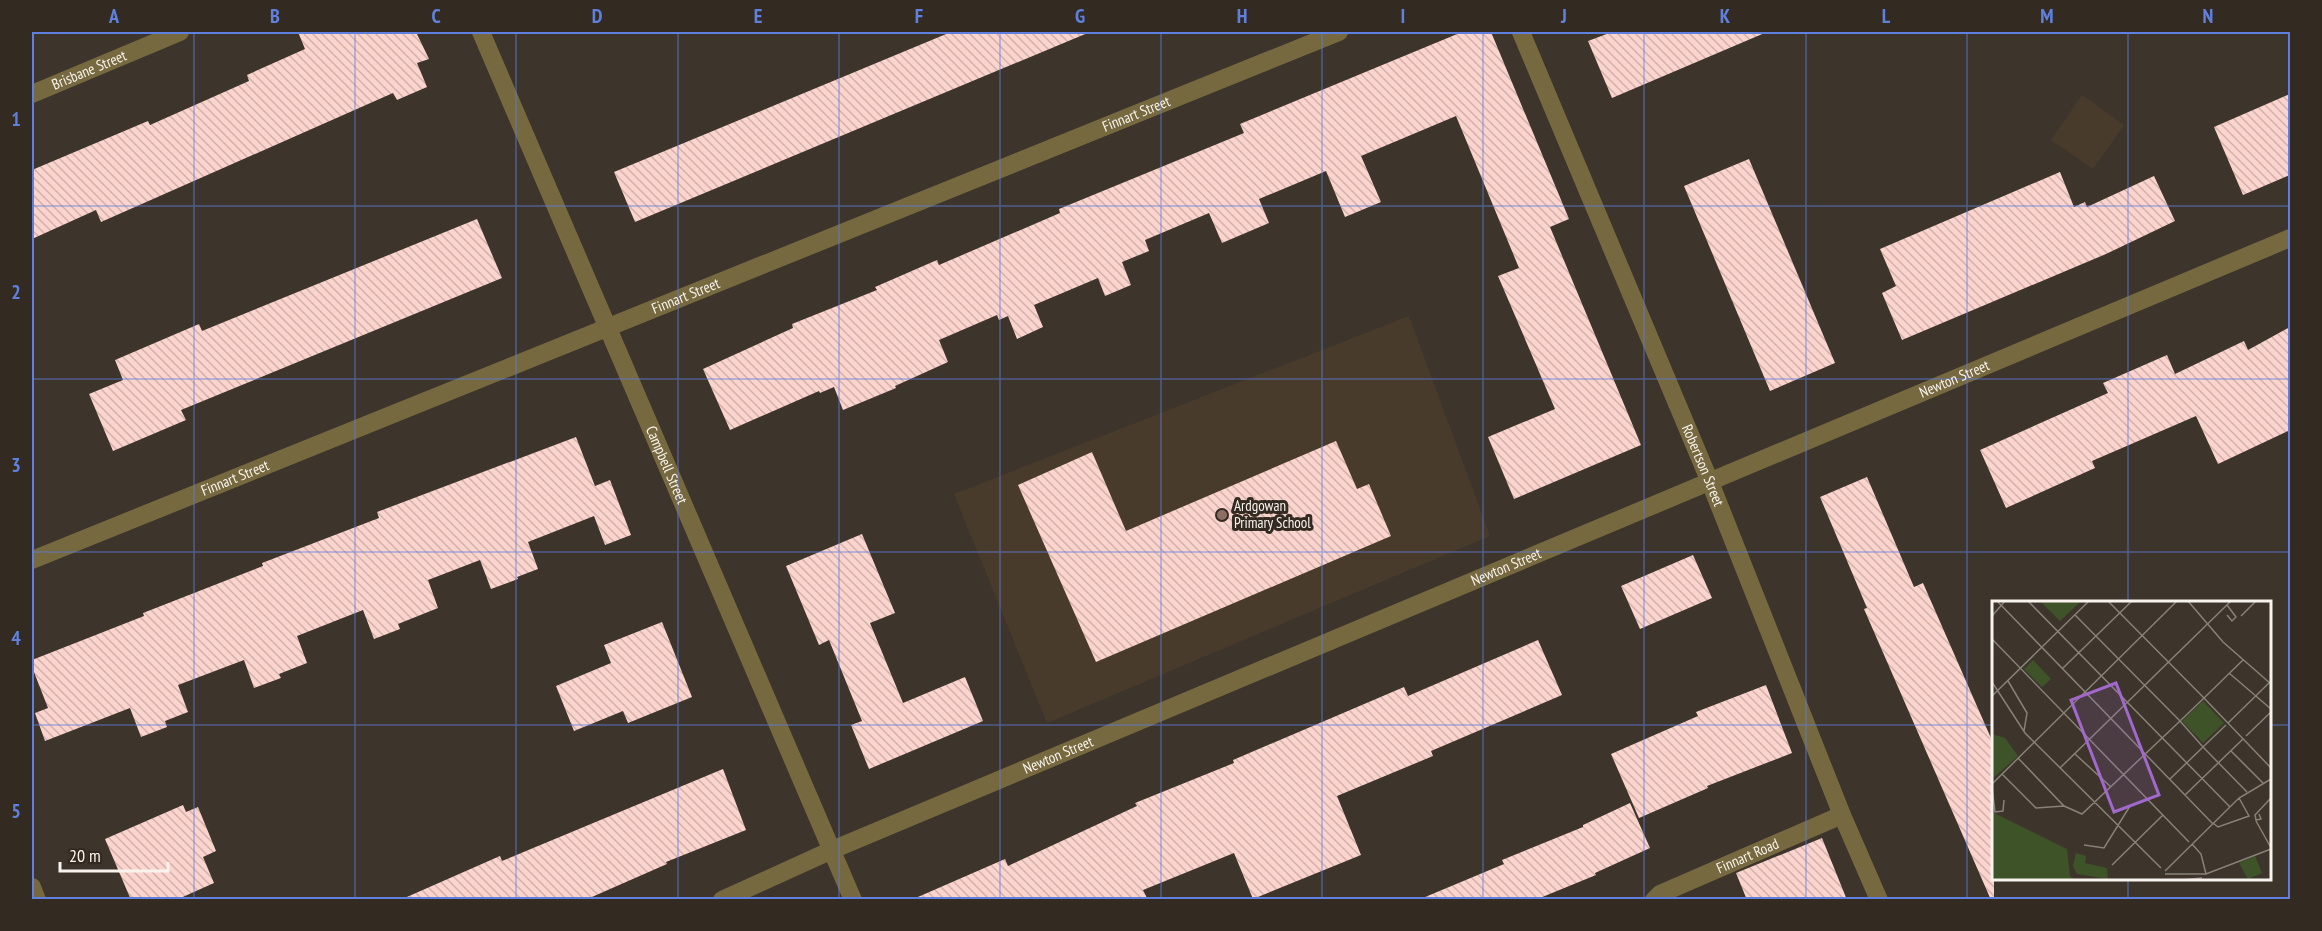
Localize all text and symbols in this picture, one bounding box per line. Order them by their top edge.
text: A [108,3,120,29]
text: B [270,3,280,29]
text: C [431,3,441,29]
text: D [592,3,603,29]
text: E [754,3,762,29]
text: F [915,3,923,29]
text: G [1075,3,1085,29]
text: H [1237,3,1247,29]
text: I [1401,3,1405,29]
text: J [1560,3,1567,29]
text: K [1720,3,1731,29]
text: L [1882,3,1891,29]
text: M [2040,3,2054,29]
text: N [2203,3,2213,29]
street label: Brisbane Street [49,46,129,94]
street label: Finnart Street [1099,91,1173,136]
text: 1 [11,106,21,132]
street label: Finnart Street [649,273,722,318]
text: 2 [11,279,21,305]
street label: Newton Street [1916,355,1992,402]
street label: Robertson Street [1678,421,1729,509]
street label: Campbell Street [642,423,692,507]
text: 3 [11,452,21,478]
street label: Finnart Street [198,455,272,500]
place label: Ardgowan Primary School [1234,496,1311,532]
marker: Ardgowan Primary School [1215,508,1229,522]
street label: Newton Street [1468,543,1544,590]
inset map [1992,601,2271,880]
text: 4 [11,625,21,651]
street label: Newton Street [1020,731,1096,778]
text: 5 [11,798,21,824]
street label: Finnart Road [1713,834,1782,877]
scale bar [60,835,168,873]
text: 20 m [69,844,101,867]

